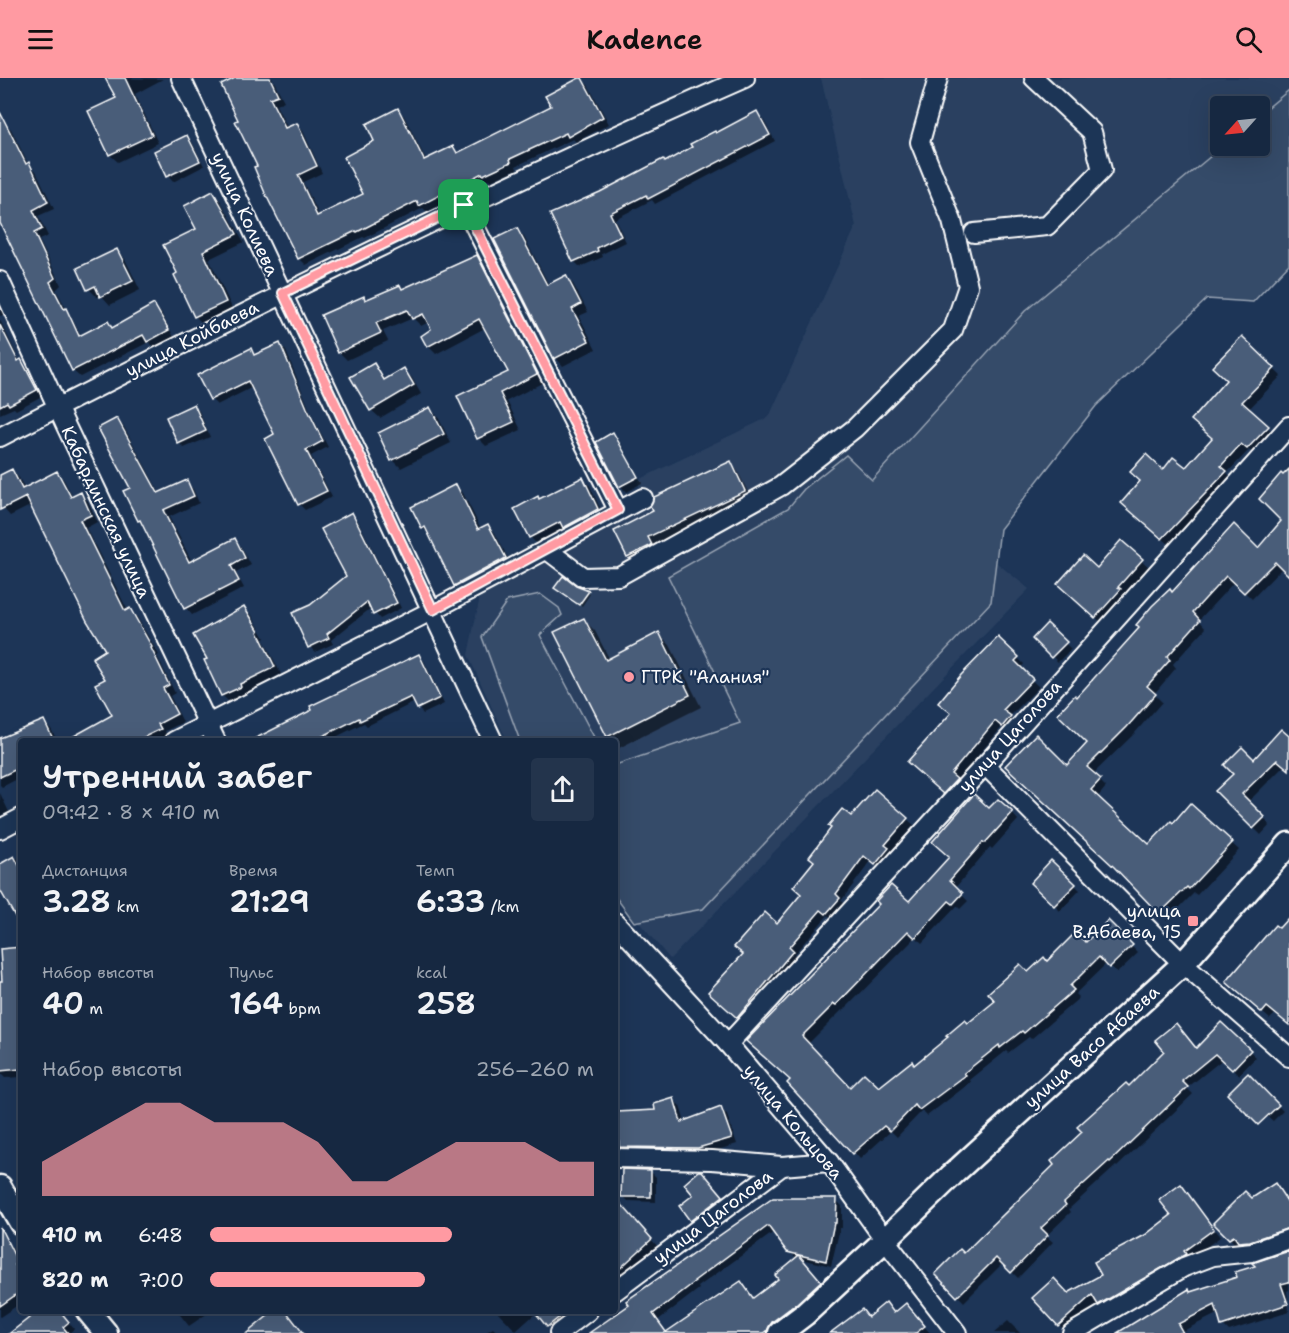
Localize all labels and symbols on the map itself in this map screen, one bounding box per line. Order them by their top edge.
north arrow [1210,96,1270,156]
street label: улица Колиева [206,148,284,280]
pin [438,179,489,230]
street label: улица Койбаева [121,295,263,383]
street label: Кабардинская улица [56,422,156,602]
place label: ГТРК "Алания" [641,665,770,689]
marker: ГТРК "Алания" [622,670,636,684]
street label: улица Цаголова [953,675,1067,797]
place label: улица В.Абаева, 15 [1072,899,1181,944]
marker: улица В.Абаева, 15 [1186,914,1200,928]
street label: улица Васо Абаева [1019,980,1165,1114]
street label: улица Кольцова [738,1059,848,1185]
street label: улица Цаголова [648,1164,778,1270]

